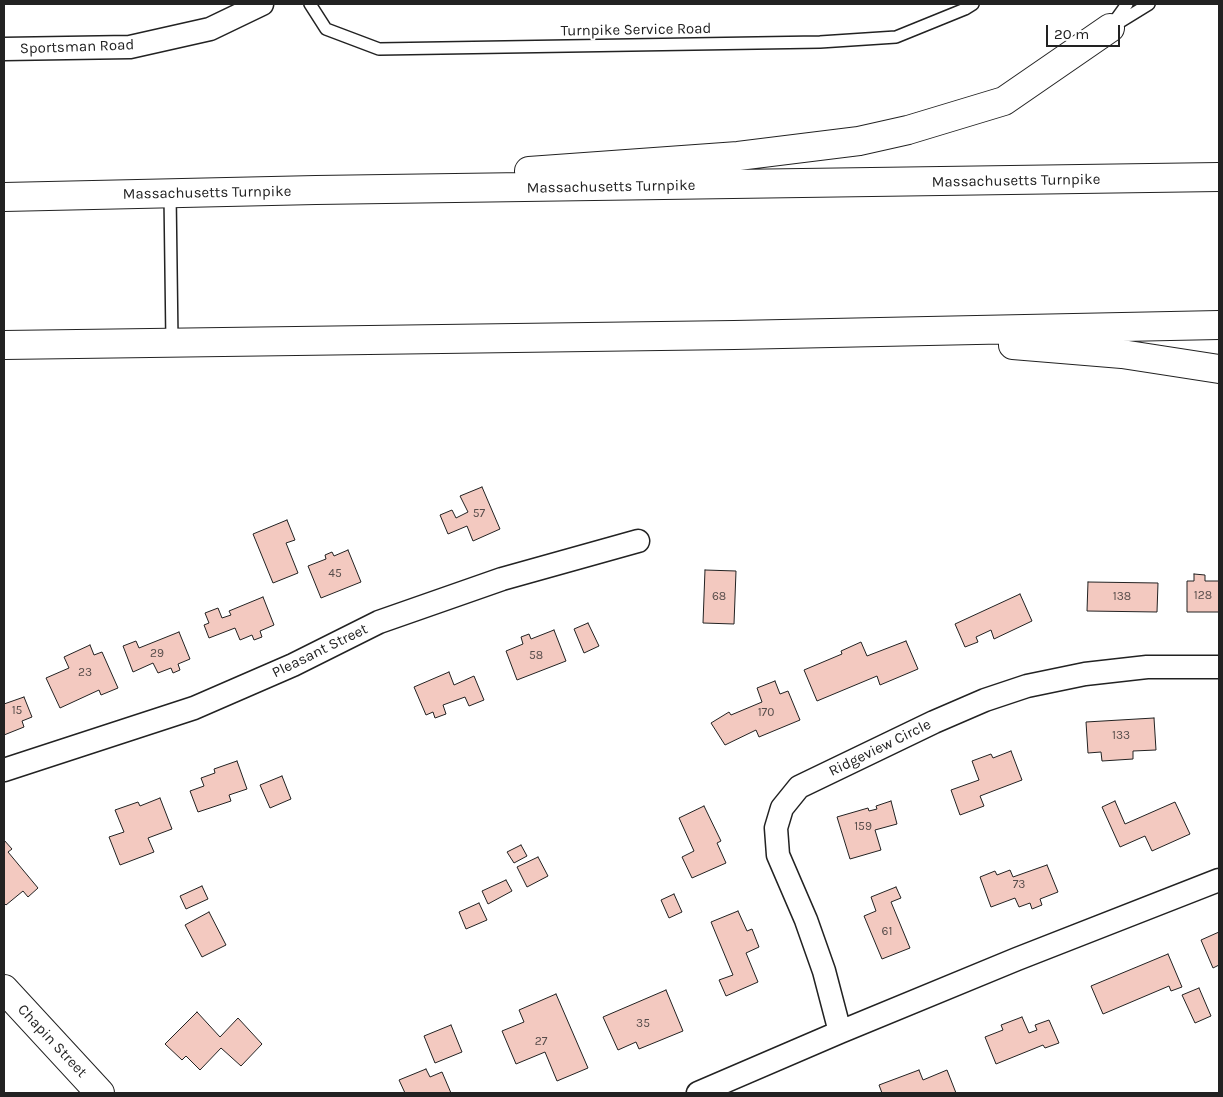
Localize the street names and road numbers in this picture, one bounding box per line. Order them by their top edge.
street label: Turnpike Service Road [560,20,712,40]
street label: Sportsman Road [20,36,134,58]
street label: Massachusetts Turnpike [932,171,1100,191]
street label: Massachusetts Turnpike [527,177,695,197]
street label: Massachusetts Turnpike [123,183,291,203]
street label: Pleasant Street [269,620,371,682]
street label: Ridgeview Circle [826,715,934,781]
street label: Chapin Street [14,1001,90,1081]

